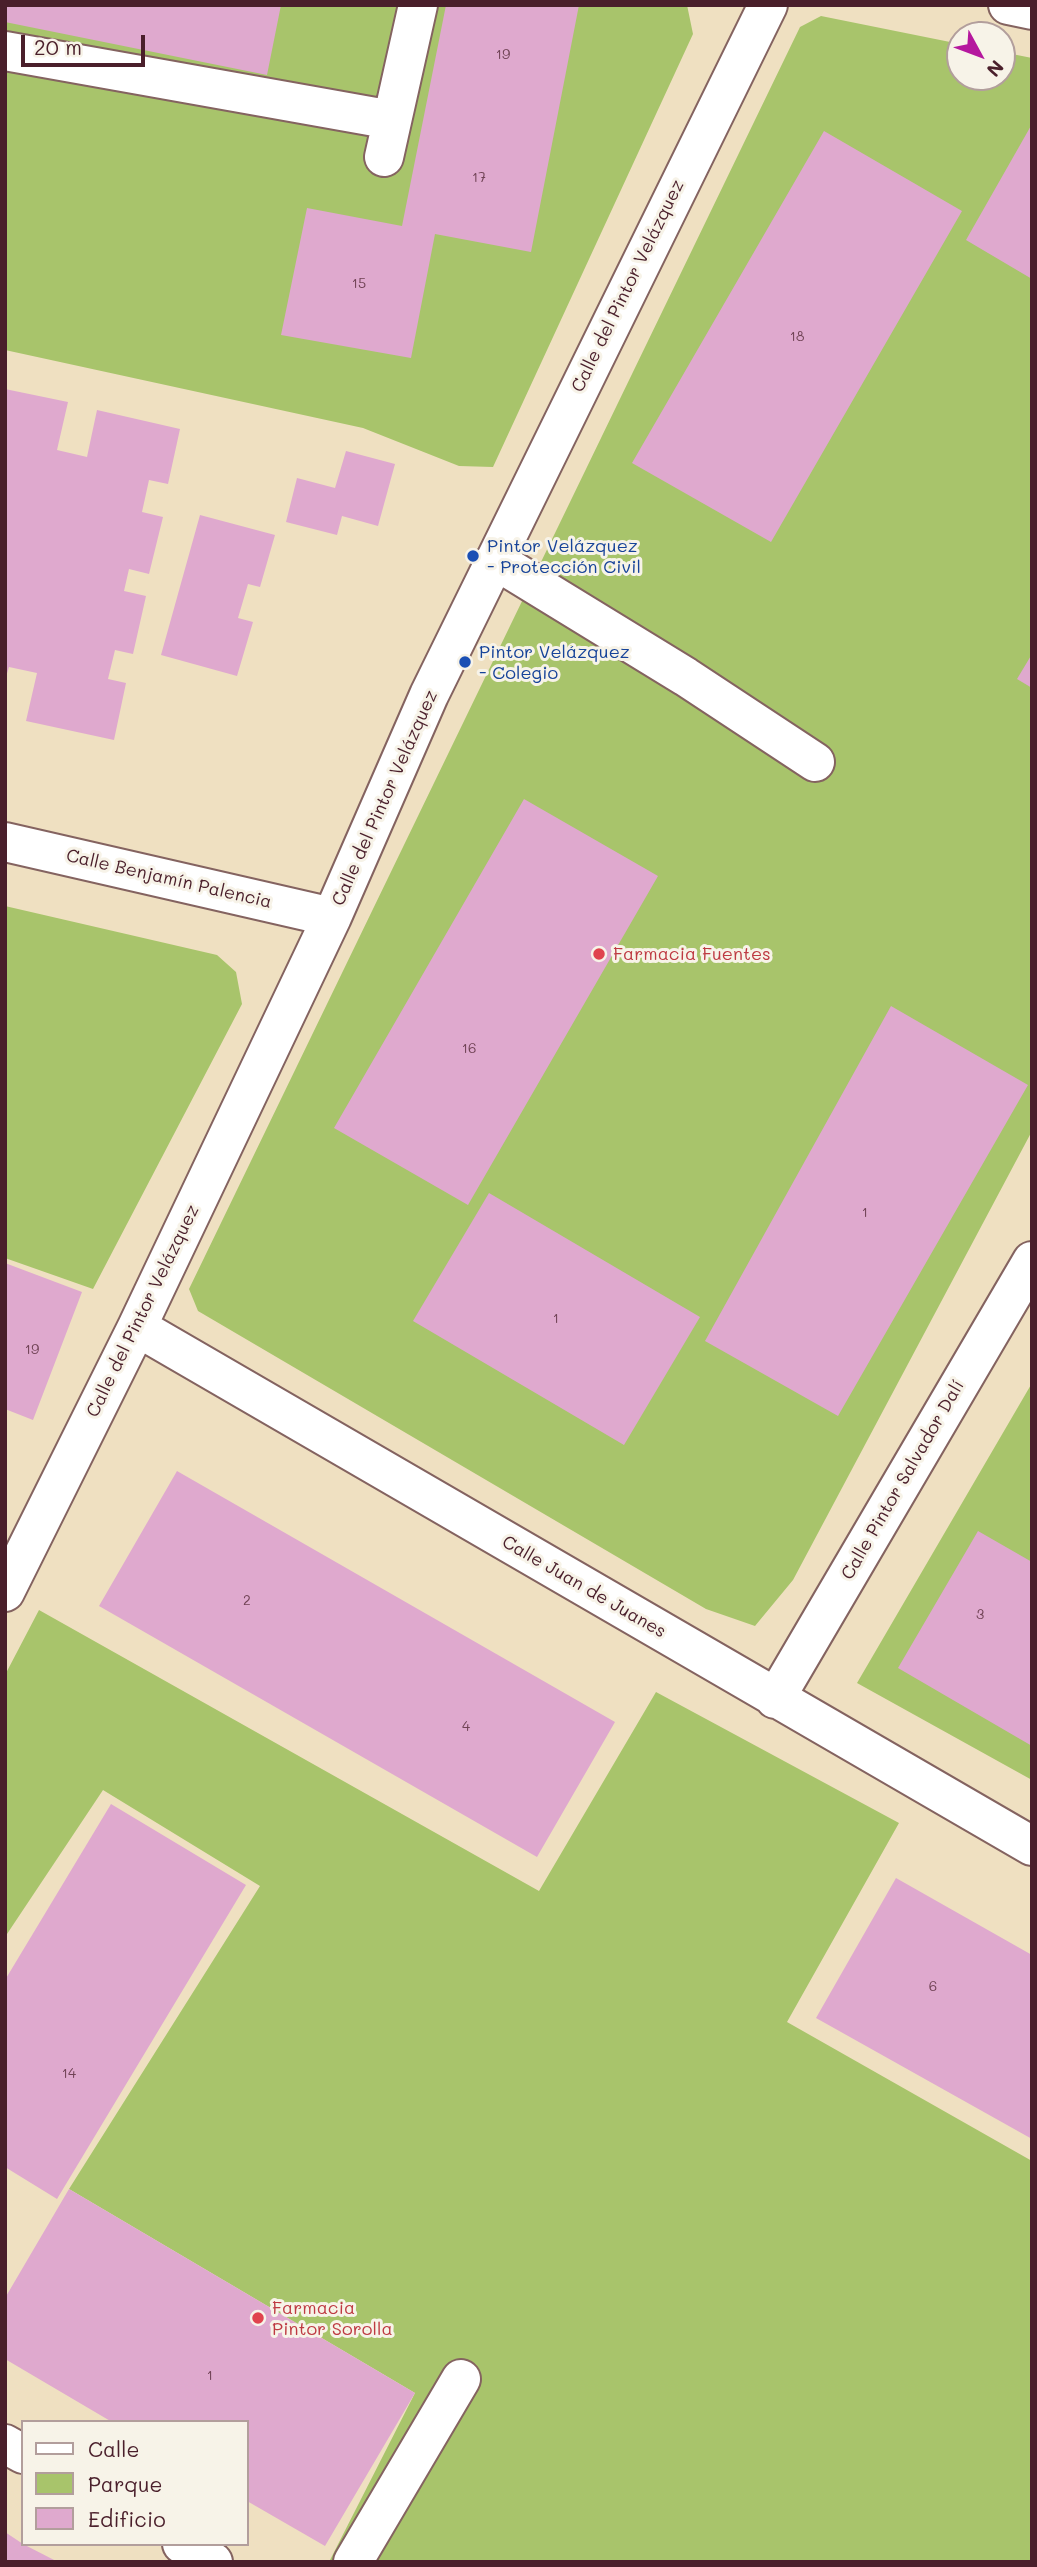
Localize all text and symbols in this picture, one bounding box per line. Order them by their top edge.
scale bar [24,21,149,65]
north arrow [946,21,1016,91]
text: 20 m [34,33,82,60]
house number: 19 [496,47,510,63]
text: N [982,55,1010,82]
house number: 17 [472,170,486,186]
street label: Calle del Pintor Velázquez [567,176,689,396]
house number: 15 [352,276,366,292]
house number: 18 [790,329,804,345]
place label: Pintor Velázquez - Protección Civil [487,535,641,578]
marker: Pintor Velázquez - Protección Civil [465,548,481,564]
place label: Pintor Velázquez - Colegio [479,641,630,684]
marker: Pintor Velázquez - Colegio [457,654,473,670]
street label: Calle del Pintor Velázquez [328,687,442,909]
street label: Calle Benjamín Palencia [64,845,274,913]
place label: Farmacia Fuentes [613,943,771,965]
marker: Farmacia Fuentes [591,946,607,962]
house number: 16 [462,1041,476,1057]
street label: Calle del Pintor Velázquez [82,1201,204,1421]
house number: 1 [862,1205,868,1221]
house number: 1 [553,1311,559,1327]
house number: 19 [25,1342,39,1358]
street label: Calle Pintor Salvador Dalí [837,1376,969,1584]
street label: Calle Juan de Juanes [498,1531,670,1643]
house number: 2 [243,1593,251,1609]
house number: 3 [976,1607,984,1623]
house number: 4 [462,1719,470,1735]
house number: 6 [929,1979,937,1995]
house number: 14 [62,2066,76,2082]
place label: Farmacia Pintor Sorolla [272,2297,393,2340]
marker: Farmacia Pintor Sorolla [250,2310,266,2326]
house number: 1 [207,2368,213,2384]
legend [21,2420,248,2546]
text: Calle [88,2435,140,2462]
text: Parque [88,2470,162,2497]
text: Edificio [88,2505,166,2532]

